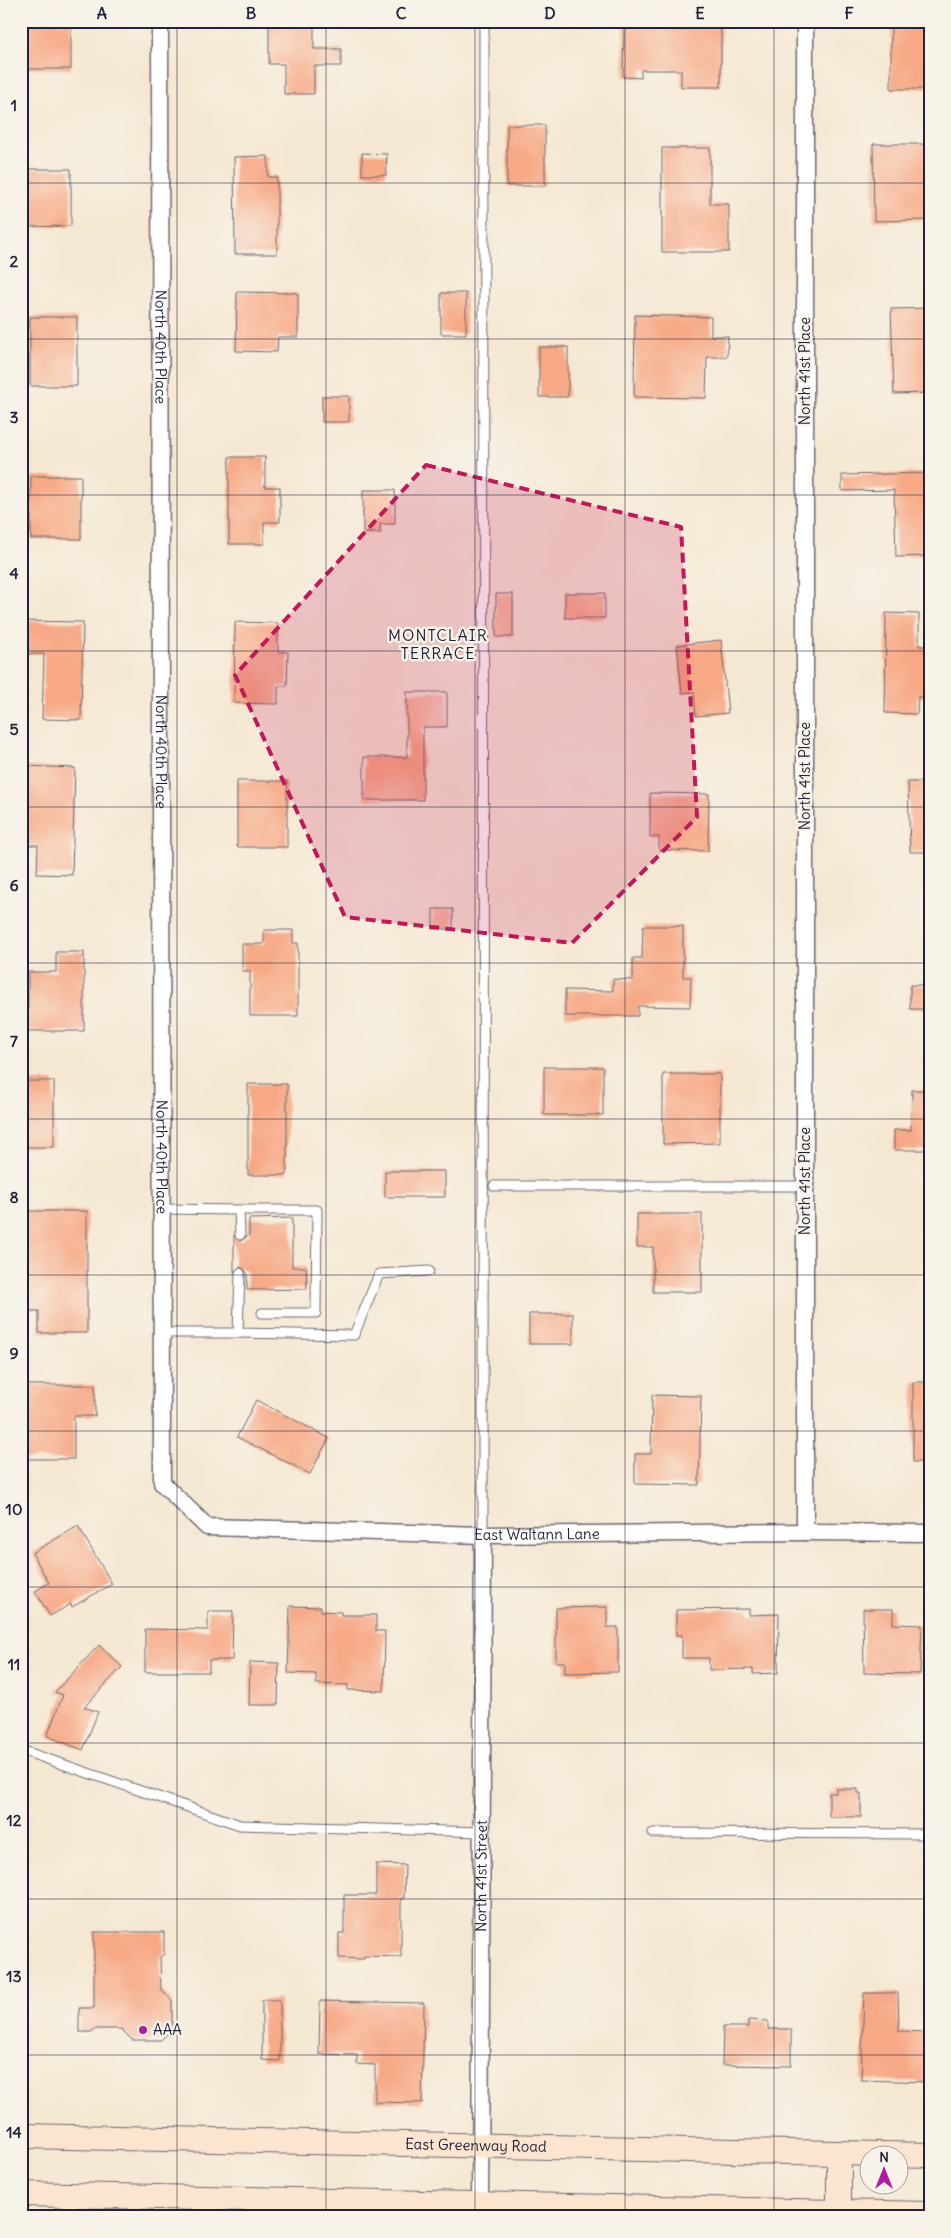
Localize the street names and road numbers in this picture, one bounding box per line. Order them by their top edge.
street label: North 40th Place [151,290,171,404]
street label: North 41st Place [795,317,814,425]
street label: North 40th Place [152,695,171,809]
street label: North 41st Place [795,722,814,830]
street label: North 40th Place [152,1100,172,1214]
street label: North 41st Place [795,1127,814,1235]
street label: East Waltann Lane [474,1524,600,1544]
street label: North 41st Street [471,1820,491,1932]
street label: East Greenway Road [405,2134,547,2156]

